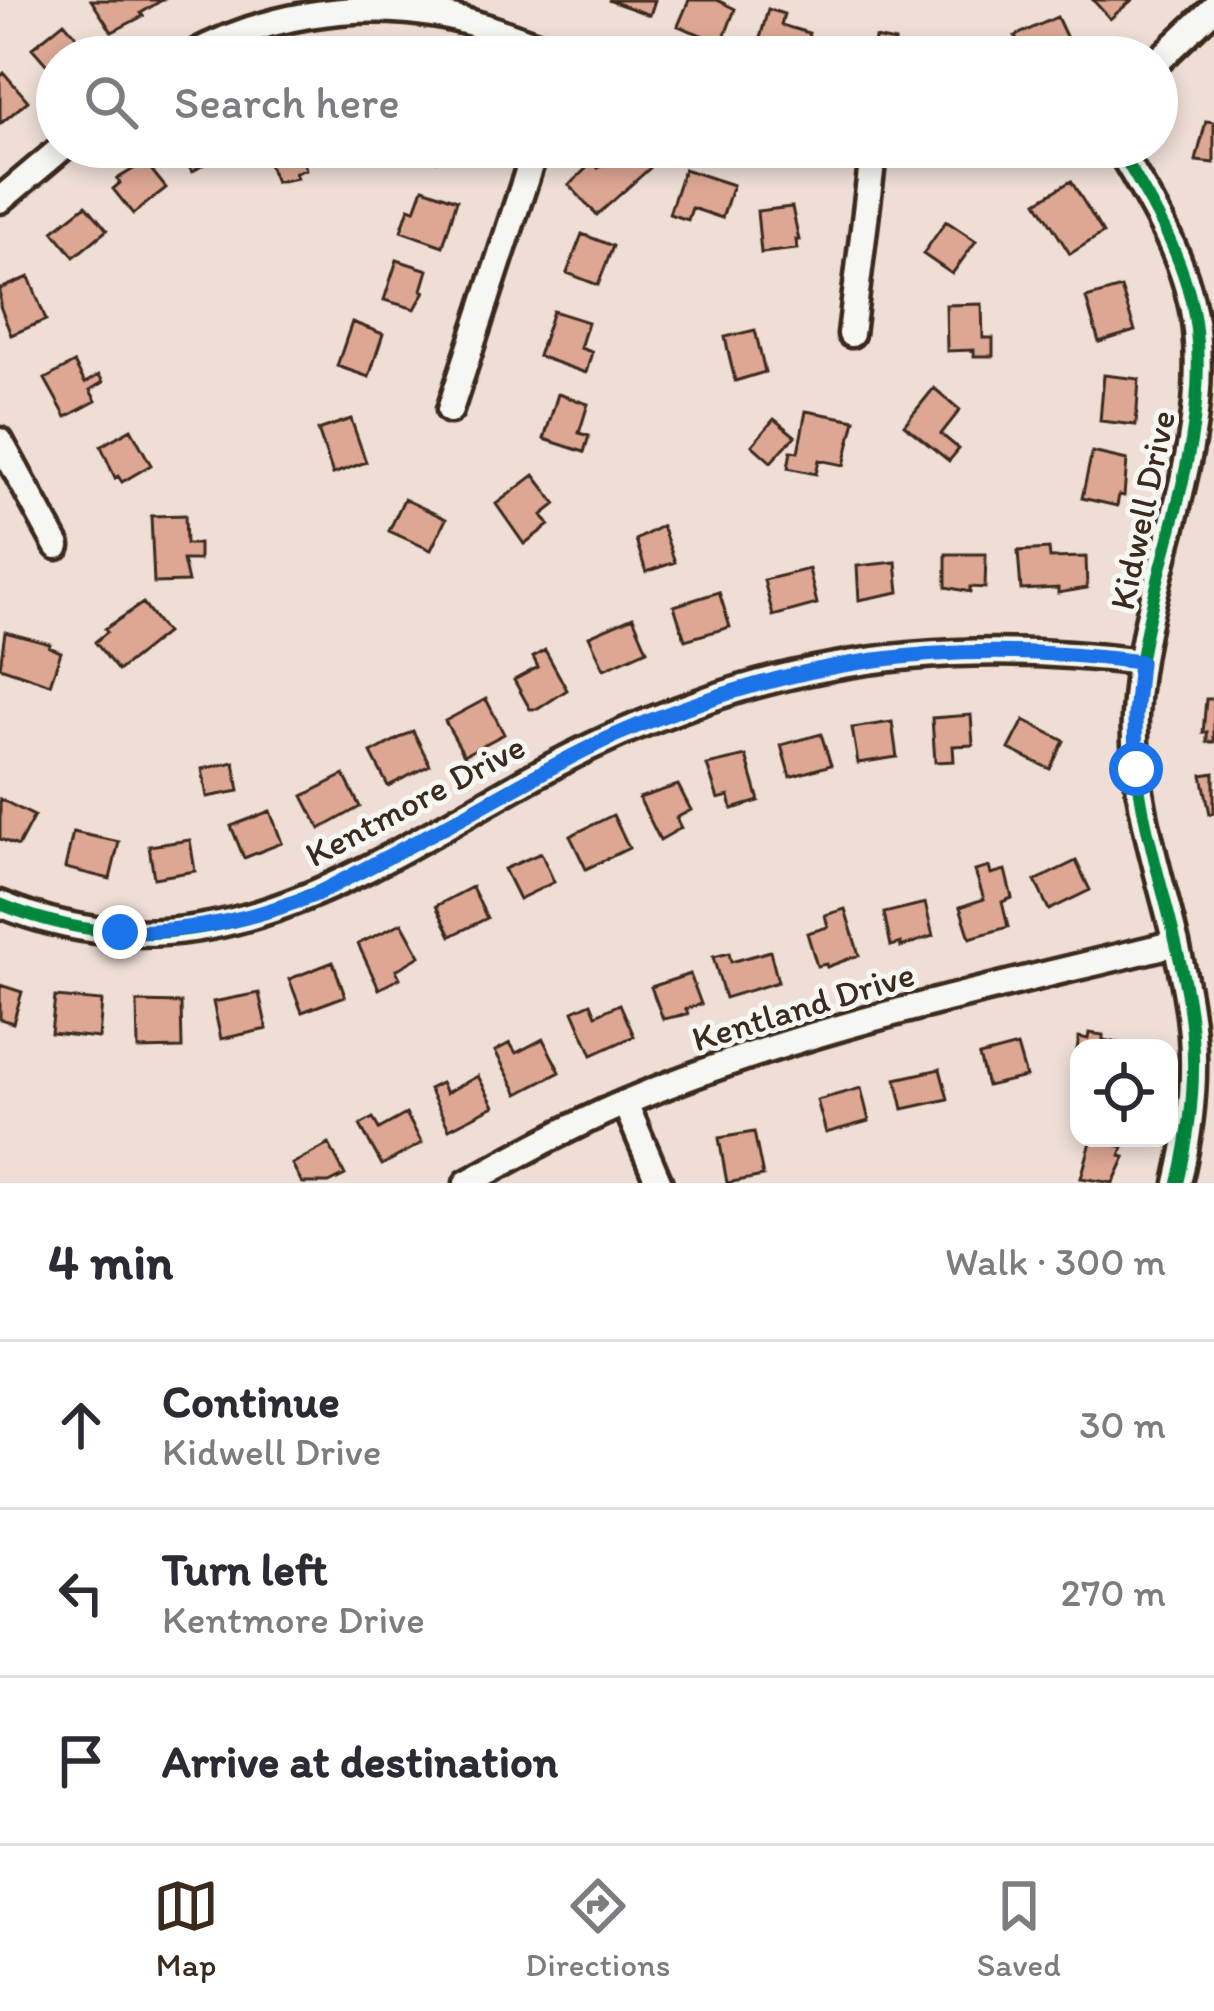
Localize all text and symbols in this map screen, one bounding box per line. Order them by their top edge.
search box [36,36,1178,168]
icon: search [78,69,144,135]
text: Search here [174,75,400,129]
street label: Kidwell Drive [1100,406,1184,614]
street label: Kentmore Drive [298,724,532,876]
route start [1109,742,1163,796]
route end [93,905,147,959]
street label: Kentland Drive [687,952,919,1060]
map controls [1070,1039,1178,1147]
button: locate [1070,1039,1178,1147]
text: 4 min [48,1231,173,1292]
text: Walk · 300 m [945,1238,1166,1285]
text: Continue [162,1374,340,1428]
icon: ahead [48,1392,114,1458]
text: 30 m [1079,1401,1166,1448]
text: Kidwell Drive [162,1428,381,1475]
text: Turn left [162,1542,328,1596]
icon: left [48,1560,114,1626]
text: 270 m [1061,1569,1166,1616]
text: Kentmore Drive [162,1596,425,1643]
icon: arrive [48,1728,114,1794]
text: Arrive at destination [162,1734,558,1788]
tab: Map [153,1873,219,1984]
tab: Directions [525,1873,670,1984]
tab: Saved [977,1873,1061,1984]

